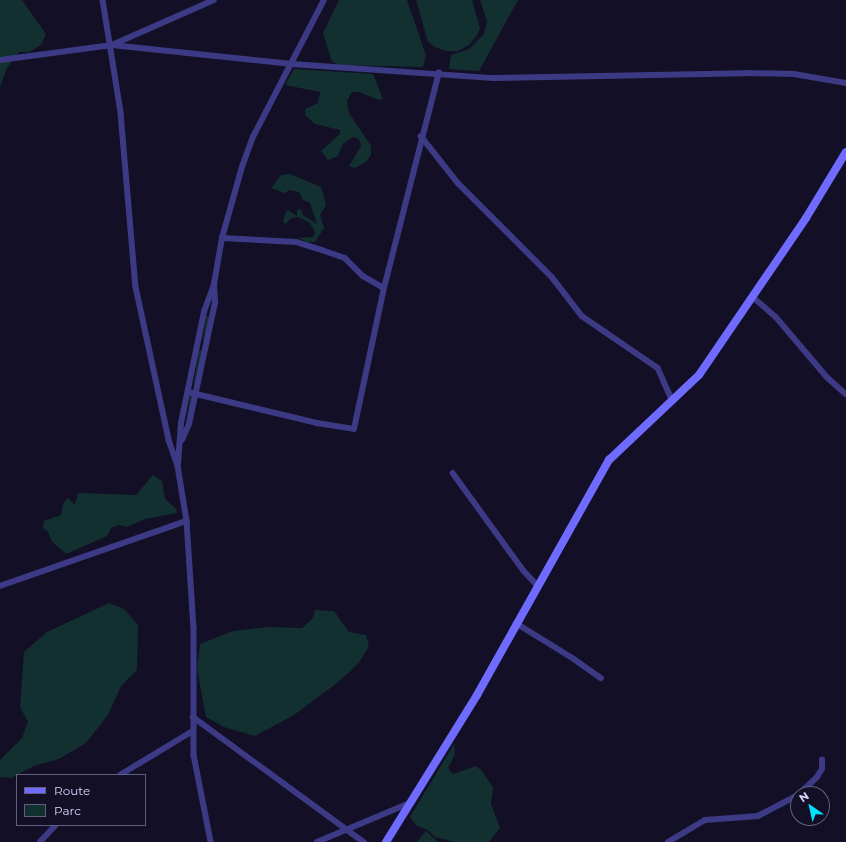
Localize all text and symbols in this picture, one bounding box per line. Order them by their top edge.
legend [16,774,146,826]
text: Route [54,783,90,798]
north arrow [790,786,830,826]
text: N [796,789,811,805]
text: Parc [54,803,81,818]

